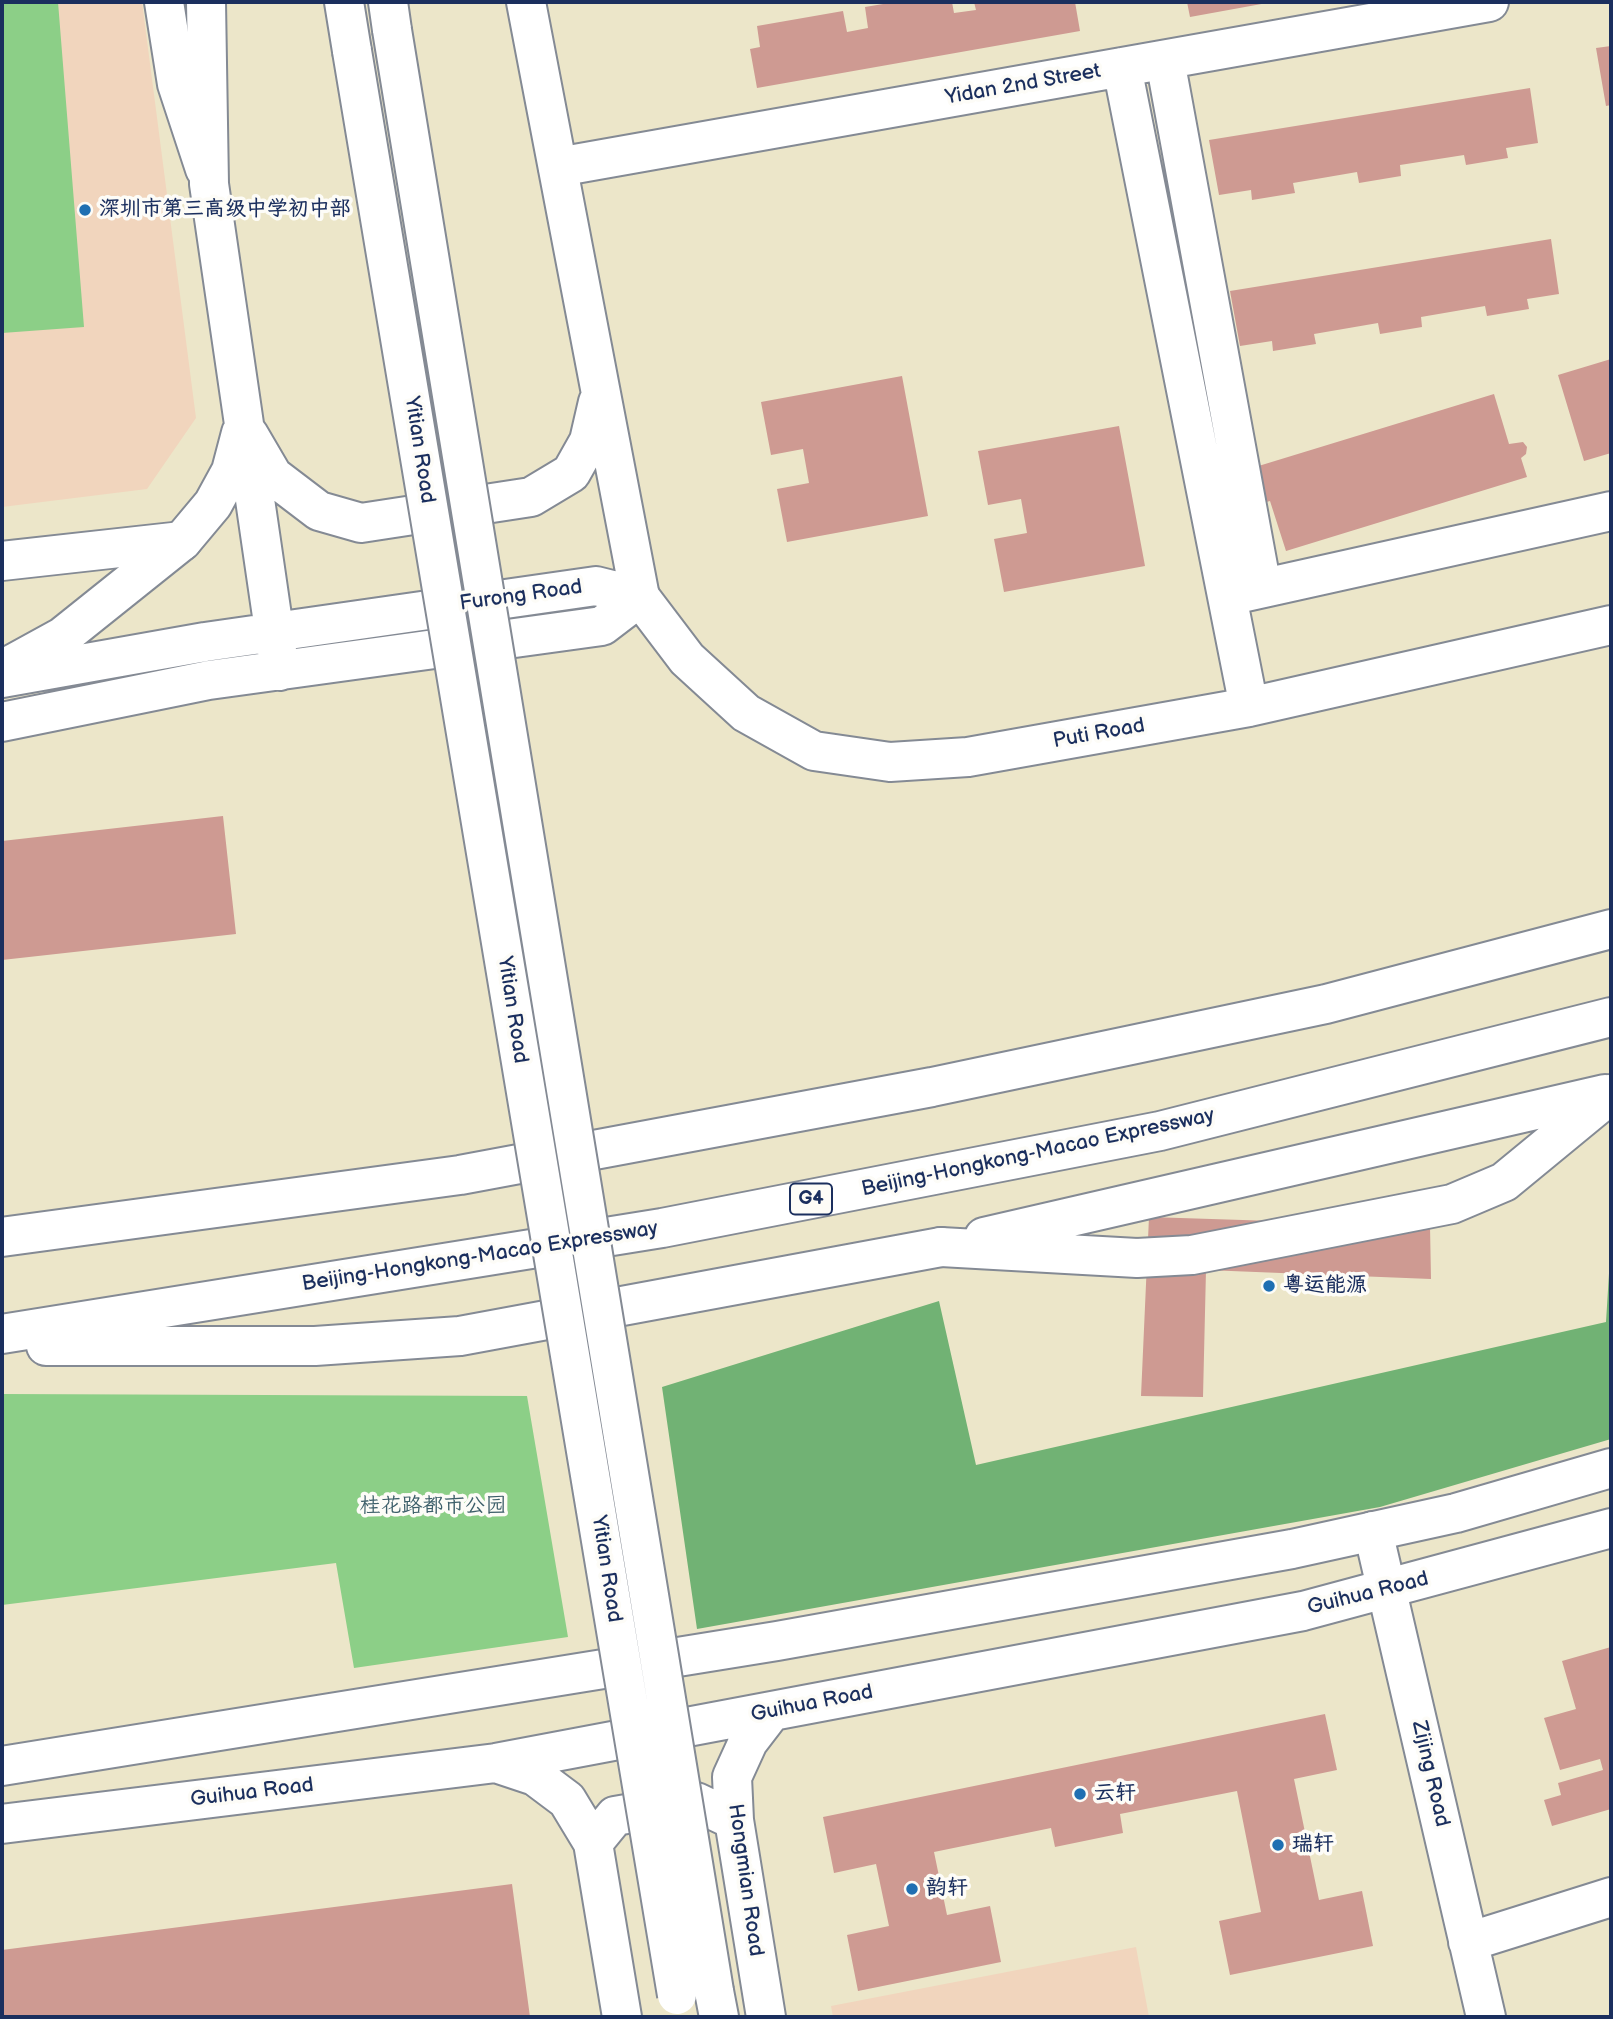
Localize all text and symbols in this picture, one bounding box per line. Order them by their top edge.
street label: Yidan 2nd Street [943,59,1103,111]
place label: 深圳市第三高级中学初中部 [99,197,351,223]
marker: 深圳市第三高级中学初中部 [77,202,93,218]
street label: Yitian Road [398,395,440,505]
street label: Furong Road [458,575,584,617]
street label: Puti Road [1051,714,1147,754]
street label: Yitian Road [491,955,533,1065]
street label: Beijing-Hongkong-Macao Expressway [859,1103,1217,1203]
road number: G4 [790,1184,832,1214]
street label: Beijing-Hongkong-Macao Expressway [300,1216,660,1298]
place label: 粤运能源 [1283,1273,1367,1299]
marker: 粤运能源 [1261,1278,1277,1294]
park label: 桂花路都市公园 [360,1494,506,1520]
street label: Yitian Road [585,1514,627,1624]
street label: Guihua Road [1305,1567,1431,1621]
street label: Guihua Road [749,1680,875,1728]
street label: Zijing Road [1406,1718,1454,1830]
street label: Guihua Road [189,1773,315,1813]
place label: 云轩 [1094,1781,1136,1807]
marker: 云轩 [1072,1786,1088,1802]
street label: Hongmian Road [722,1802,768,1958]
place label: 瑞轩 [1292,1832,1334,1858]
marker: 瑞轩 [1270,1837,1286,1853]
place label: 韵轩 [926,1876,968,1902]
marker: 韵轩 [904,1881,920,1897]

